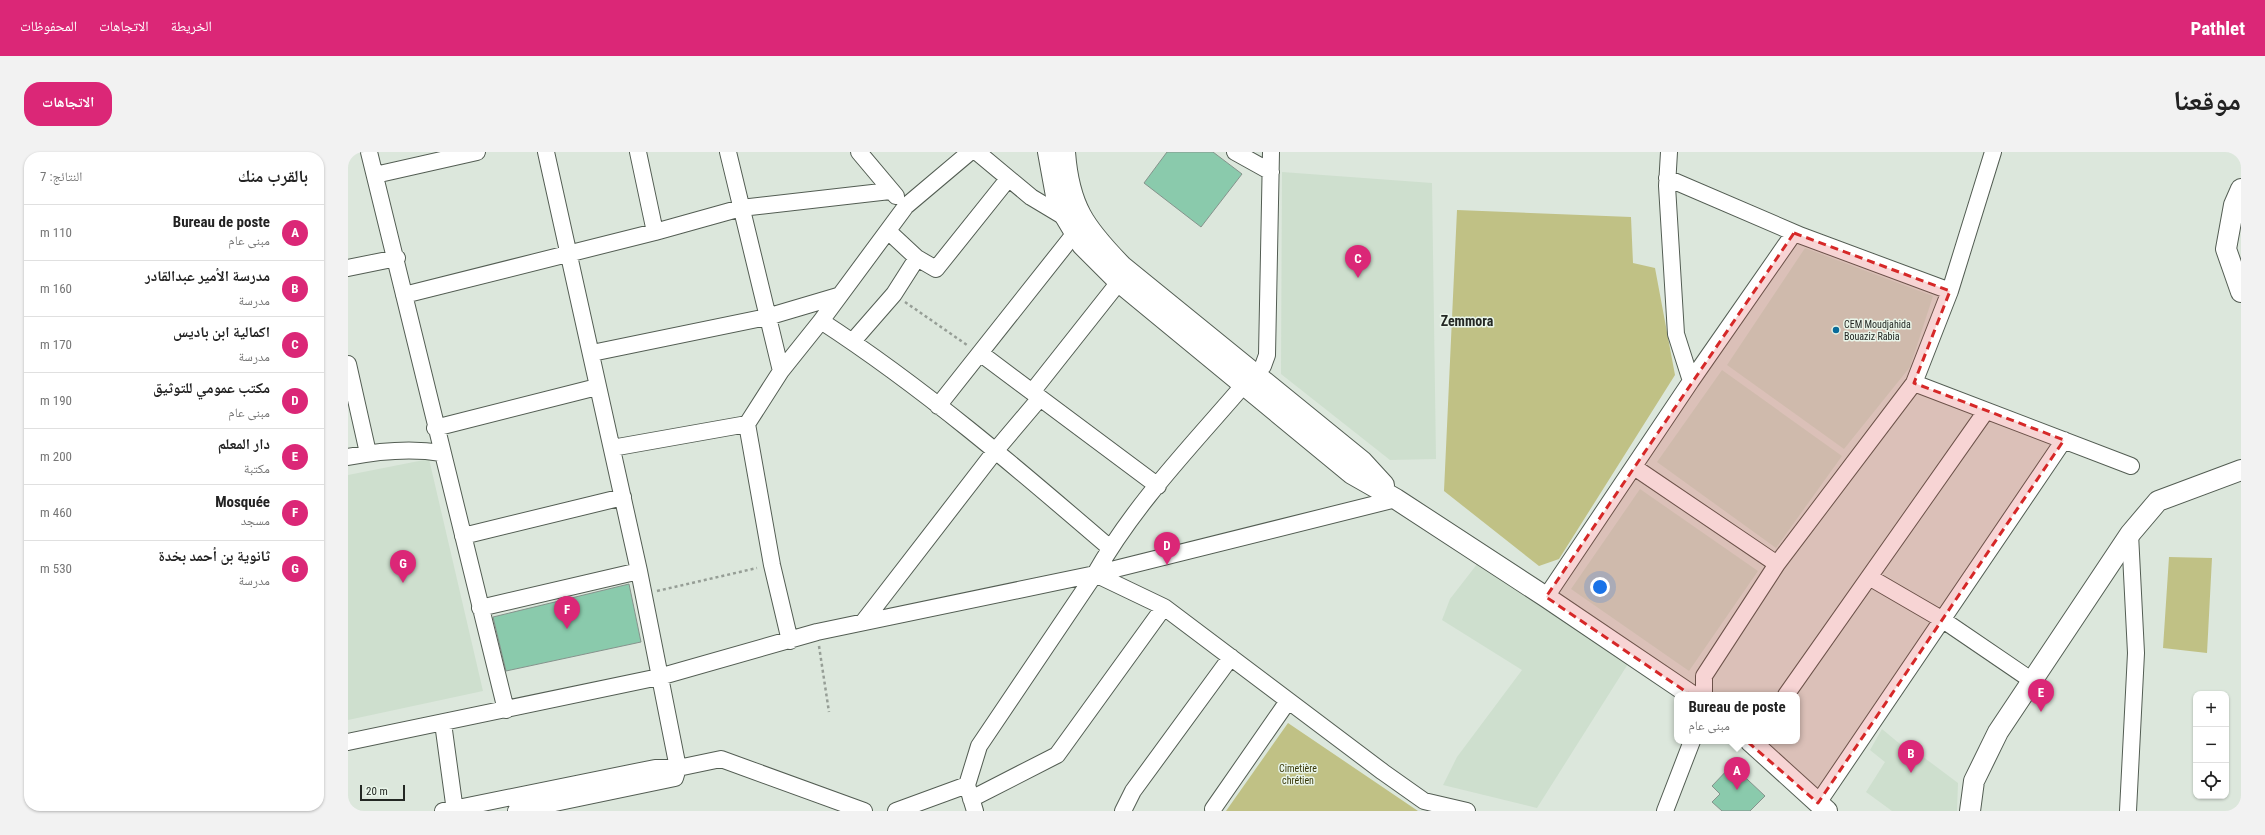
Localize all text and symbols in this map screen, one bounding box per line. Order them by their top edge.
text: Pathlet [2190,17,2245,40]
text: المحفوظات [20,18,77,34]
text: الاتجاهات [99,18,149,34]
text: الخريطة [171,18,212,34]
button: الاتجاهات [24,82,112,126]
text: موقعنا [2173,84,2241,117]
text: بالقرب منك [238,166,308,186]
text: النتائج: 7 [40,169,82,184]
text: Bureau de poste [173,213,270,231]
text: 110 m [40,225,72,240]
text: A [291,225,299,240]
text: مبنى عام [228,233,270,248]
pin: C [1345,245,1371,278]
text: مدرسة الأمير عبدالقادر [145,267,270,285]
text: 160 m [40,281,72,296]
text: B [291,281,299,296]
text: مدرسة [238,293,270,308]
district label: Zemmora [1441,313,1494,329]
place label: CEM Moudjahida Bouaziz Rabia [1844,319,1911,342]
text: اكمالية ابن باديس [173,323,270,341]
marker: CEM Moudjahida Bouaziz Rabia [1831,325,1841,335]
text: 170 m [40,337,72,352]
text: C [291,337,299,352]
text: مدرسة [238,349,270,364]
text: مكتب عمومي للتوثيق [153,379,270,397]
text: 190 m [40,393,72,408]
text: D [291,393,299,408]
text: مبنى عام [228,405,270,420]
text: دار المعلم [218,435,270,453]
text: 200 m [40,449,72,464]
text: E [292,449,298,464]
text: مكتبة [244,461,270,476]
text: Mosquée [215,493,270,511]
text: 460 m [40,505,72,520]
text: F [292,505,298,520]
text: مسجد [241,513,270,528]
pin: D [1154,532,1180,565]
text: ثانوية بن أحمد بخدة [158,547,270,565]
pin: G [390,550,416,583]
text: 530 m [40,561,72,576]
text: G [291,561,299,576]
text: مدرسة [238,573,270,588]
your location [1590,577,1610,597]
pin: F [554,596,580,629]
pin: E [2028,679,2054,712]
map controls [2193,691,2229,799]
button: + [2193,691,2229,727]
popup [1674,692,1800,744]
text: Bureau de poste [1688,698,1786,716]
text: مبنى عام [1688,718,1730,733]
button: − [2193,727,2229,763]
pin: B [1898,740,1924,773]
pin: A [1724,757,1750,790]
park label: Cimetière chrétien [1279,763,1317,786]
button: locate [2193,763,2229,799]
scale bar [360,783,405,802]
text: 20 m [366,785,388,798]

